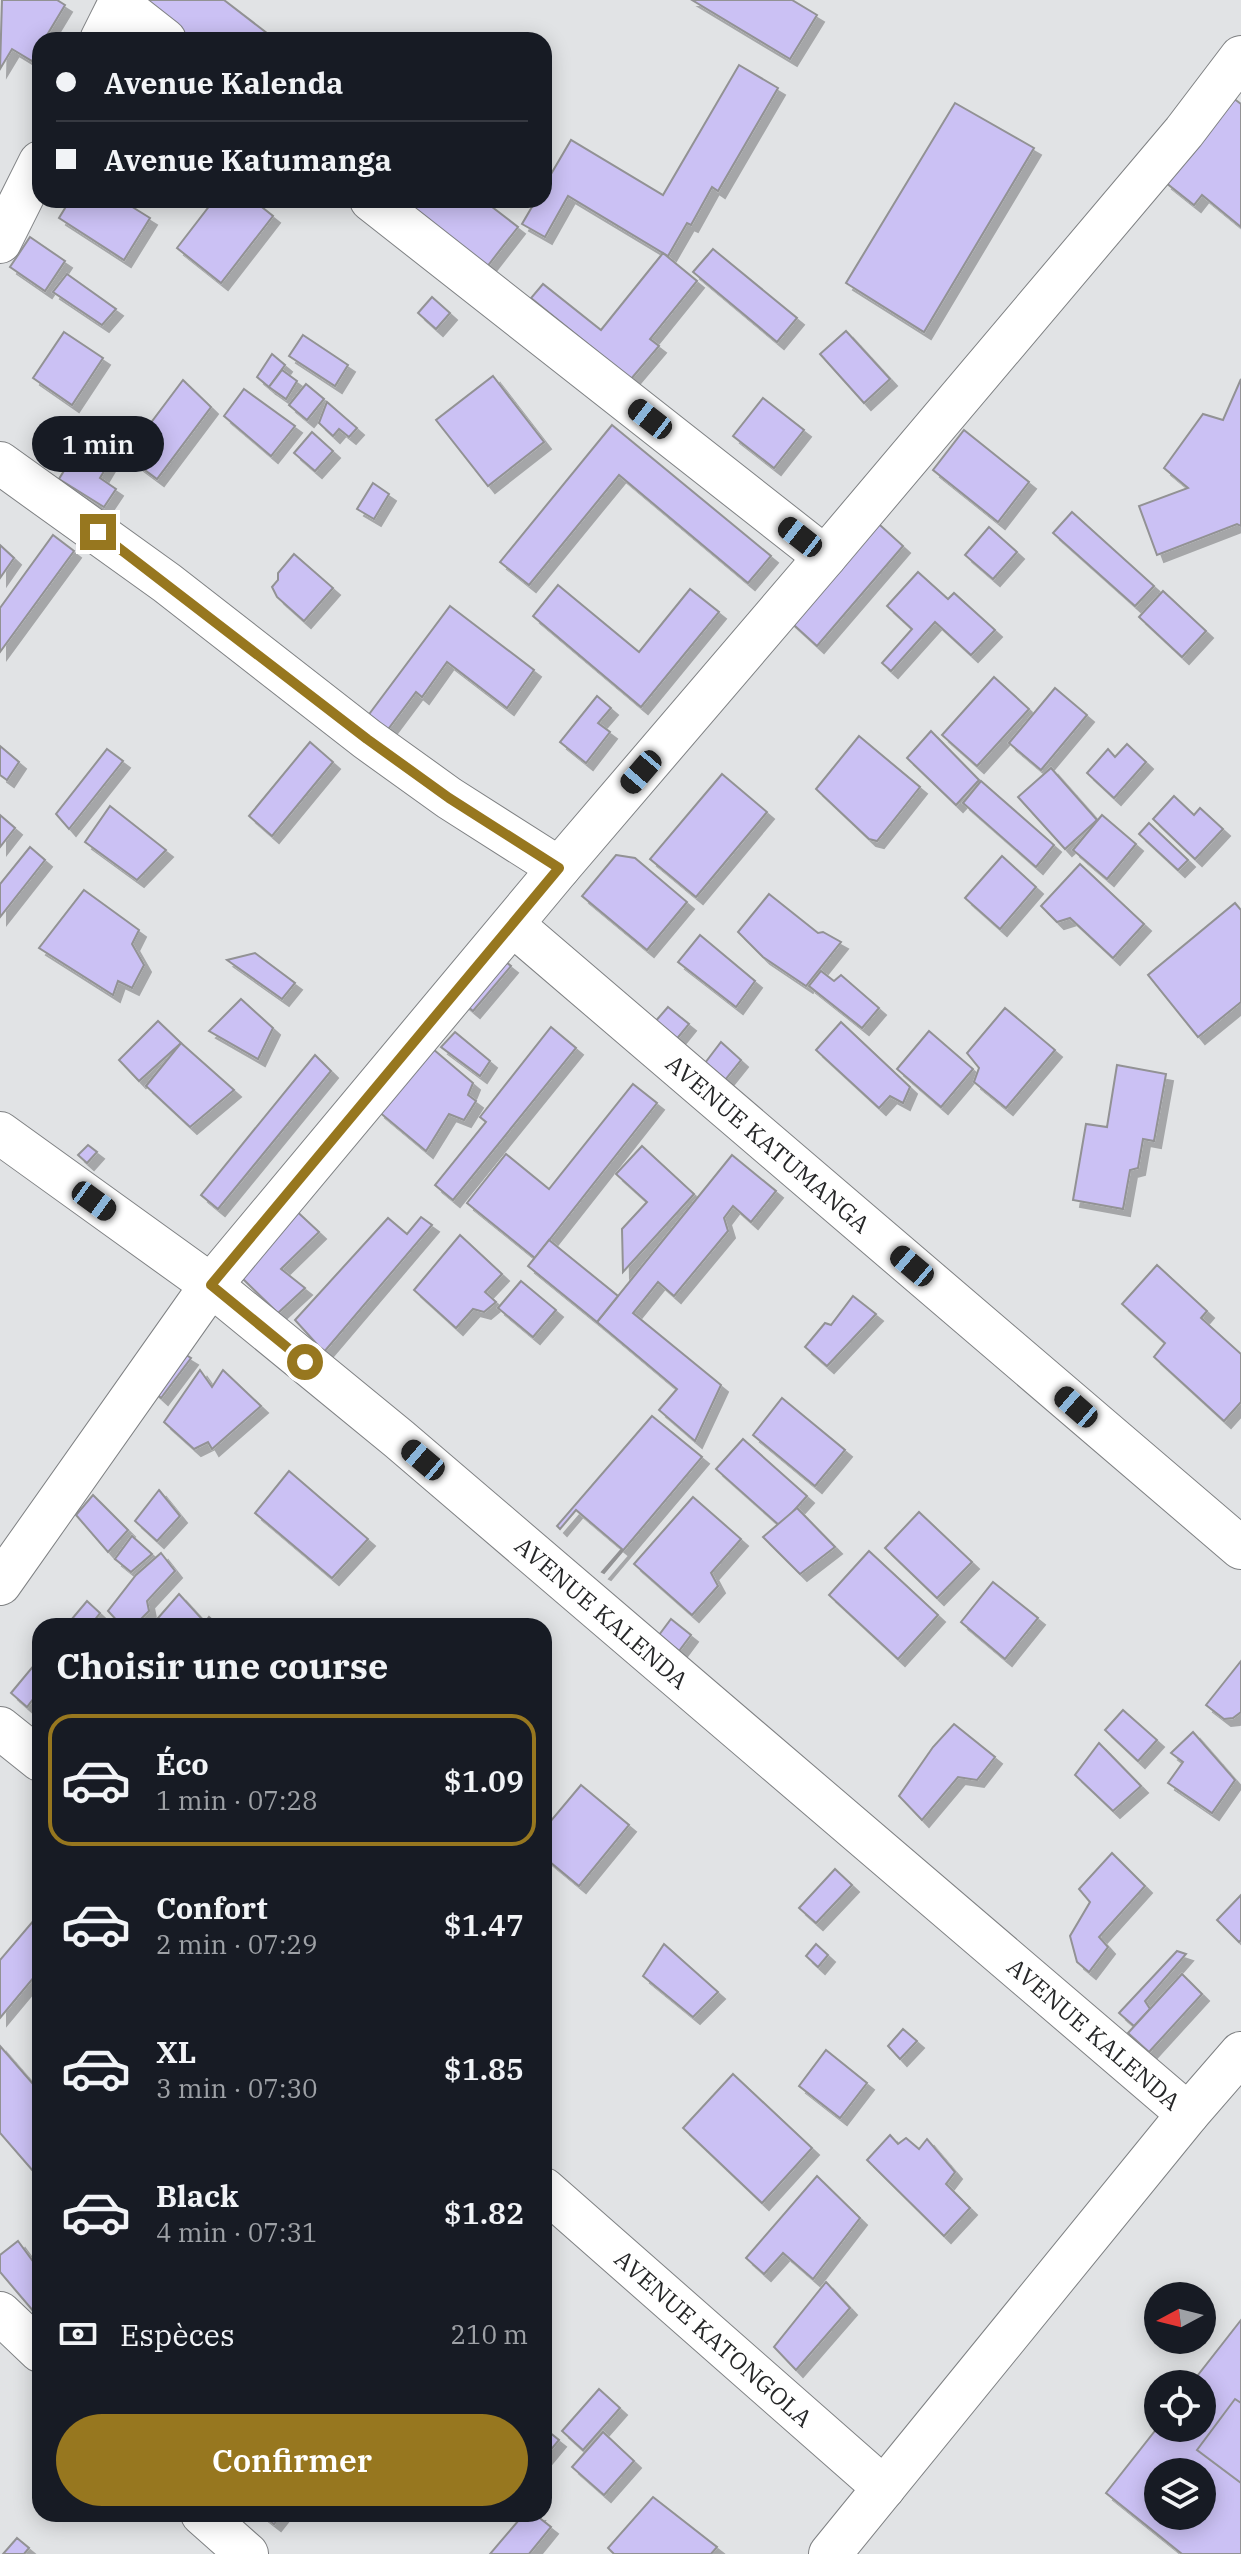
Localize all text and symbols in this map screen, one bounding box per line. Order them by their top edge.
text: Avenue Kalenda [104,63,344,102]
text: Avenue Katumanga [104,140,392,179]
car [624,395,676,443]
callout: 1 min [32,416,164,472]
text: 1 min [62,427,134,461]
car [774,513,826,561]
route end [80,514,116,550]
car [616,746,666,798]
street label: AVENUE KATUMANGA [660,1047,877,1240]
car [68,1177,120,1225]
car [886,1241,938,1291]
route start [287,1344,323,1380]
car [1050,1382,1102,1432]
car [397,1435,449,1485]
street label: AVENUE KALENDA [508,1529,696,1696]
text: Choisir une course [56,1642,388,1689]
icon: car [60,1744,132,1816]
text: Éco [156,1744,209,1783]
text: $1.09 [444,1761,524,1800]
text: 1 min · 07:28 [156,1783,318,1817]
icon: car [60,1888,132,1960]
text: Confort [156,1888,268,1927]
text: $1.47 [444,1905,524,1944]
text: 2 min · 07:29 [156,1927,318,1961]
street label: AVENUE KALENDA [1001,1951,1188,2117]
icon: car [60,2032,132,2104]
text: XL [156,2032,196,2071]
text: $1.85 [444,2049,524,2088]
text: 3 min · 07:30 [156,2071,318,2105]
icon: car [60,2176,132,2248]
text: Black [156,2176,239,2215]
text: $1.82 [444,2193,524,2232]
text: 4 min · 07:31 [156,2215,318,2249]
street label: AVENUE KATONGOLA [608,2243,820,2434]
north arrow [1144,2282,1216,2354]
map controls [1144,2282,1216,2530]
icon: cash [56,2312,100,2356]
text: Espèces [120,2315,235,2354]
text: 210 m [450,2317,528,2351]
button: locate [1144,2370,1216,2442]
button: Confirmer [56,2414,528,2506]
button: layers [1144,2458,1216,2530]

